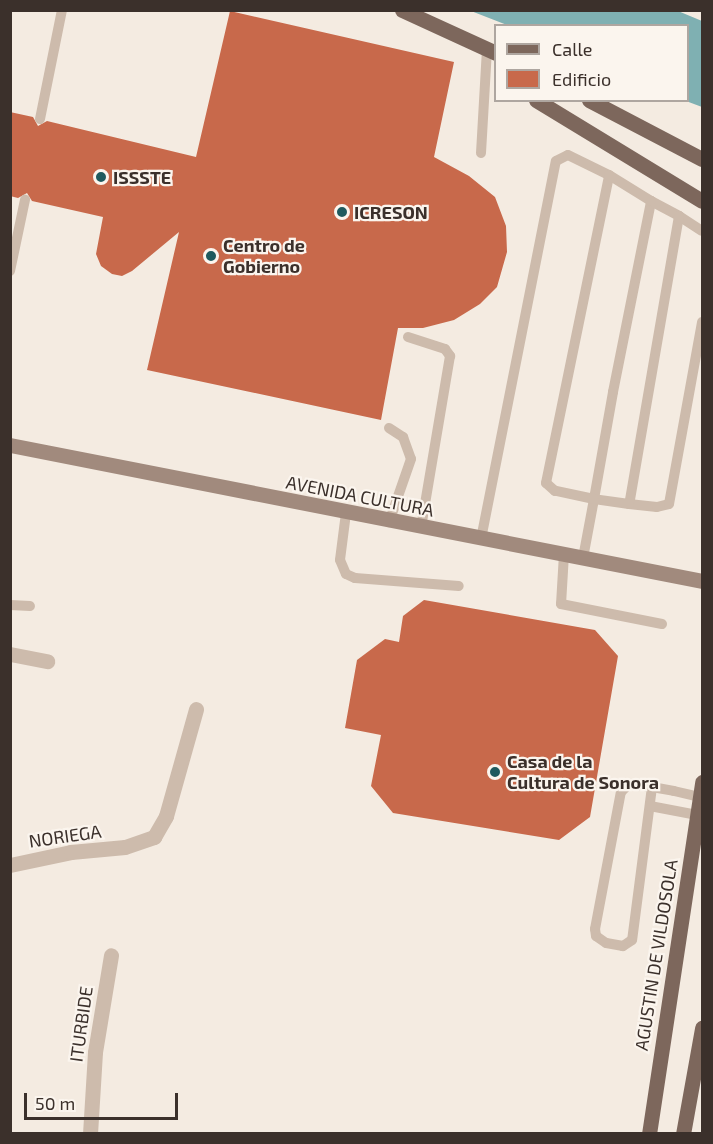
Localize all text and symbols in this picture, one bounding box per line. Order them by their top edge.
legend [494,24,689,102]
text: Calle [552,38,593,60]
text: Edificio [552,68,611,90]
place label: ISSSTE [113,166,171,188]
marker: ISSSTE [94,170,108,184]
place label: ICRESON [354,201,428,223]
marker: ICRESON [335,205,349,219]
place label: Centro de Gobierno [223,235,305,278]
marker: Centro de Gobierno [204,249,218,263]
street label: AVENIDA CULTURA [284,471,436,521]
place label: Casa de la Cultura de Sonora [507,751,659,794]
marker: Casa de la Cultura de Sonora [488,765,502,779]
street label: NORIEGA [27,820,103,852]
street label: AGUSTIN DE VILDOSOLA [630,858,682,1052]
street label: ITURBIDE [65,985,97,1063]
scale bar [27,1081,182,1119]
text: 50 m [35,1092,75,1114]

